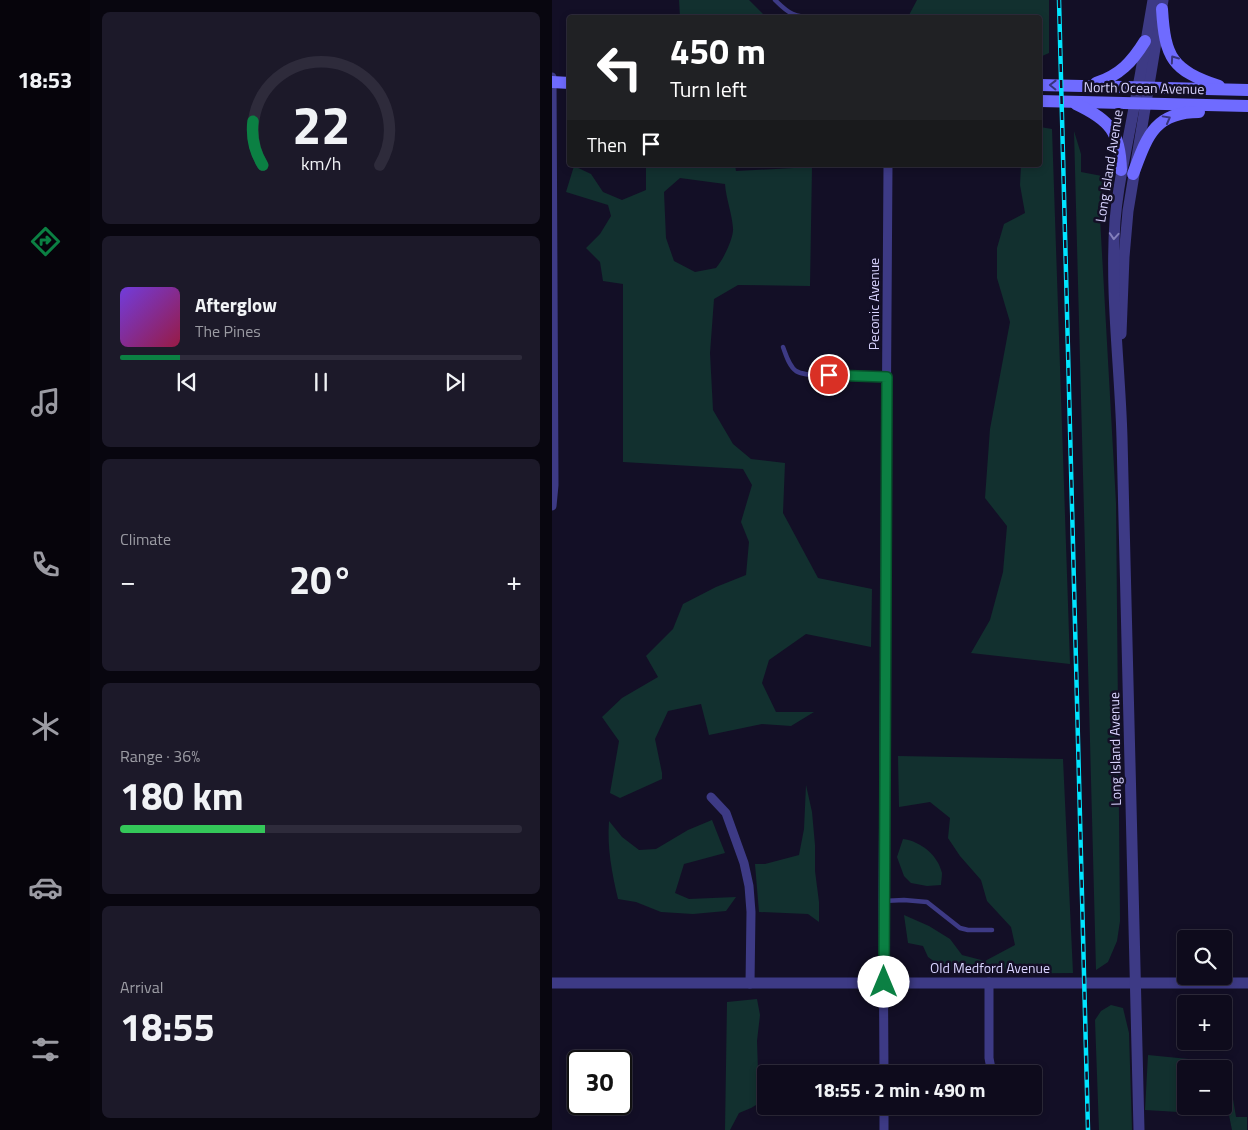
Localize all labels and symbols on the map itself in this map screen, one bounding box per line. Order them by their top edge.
one-way arrow [1171,55,1180,65]
street label: North Ocean Avenue [1083,76,1205,99]
one-way arrow [1049,80,1057,91]
street label: Long Island Avenue [1089,108,1128,224]
one-way arrow [1161,116,1170,126]
one-way arrow [1109,232,1120,240]
street label: Peconic Avenue [863,258,884,350]
pin [808,354,850,396]
street label: Long Island Avenue [1103,692,1126,806]
position arrow [857,955,909,1007]
street label: Old Medford Avenue [930,957,1050,978]
speed limit sign: 30 [567,1050,632,1115]

